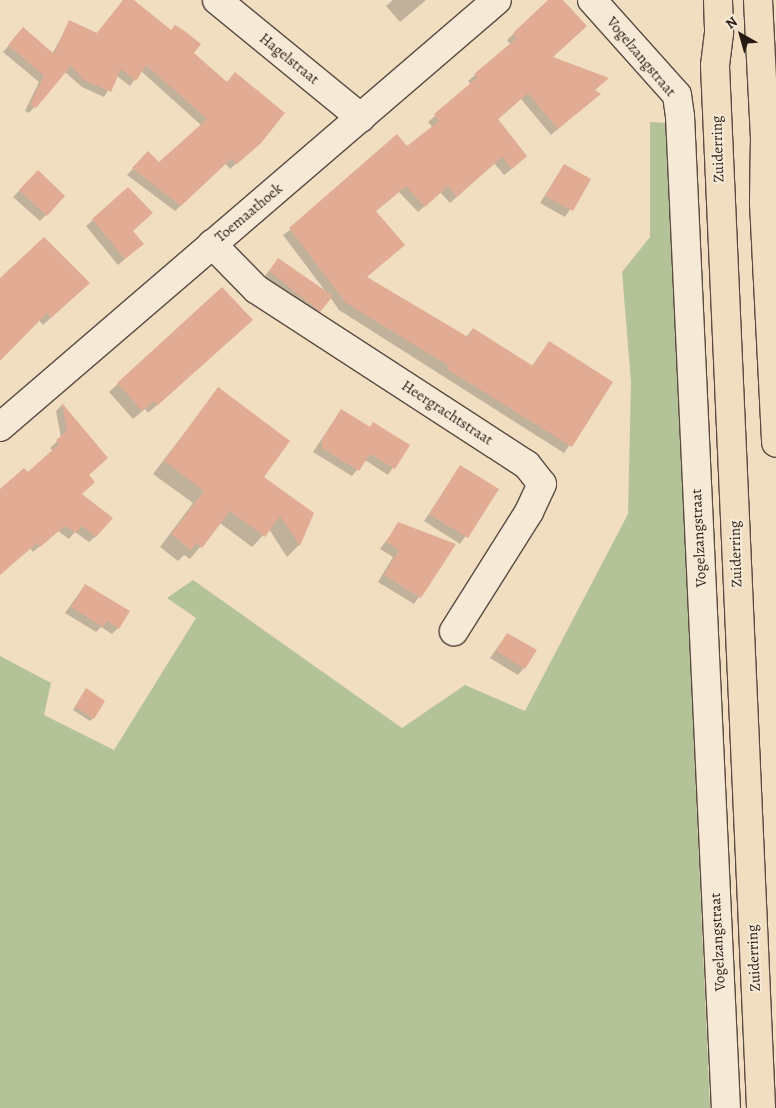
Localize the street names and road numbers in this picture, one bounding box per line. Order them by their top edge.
street label: Vogelzangstraat [602,13,680,101]
street label: Hagelstraat [256,30,322,88]
street label: Zuiderring [708,115,728,183]
street label: Toemaathoek [212,180,286,246]
street label: Heergrachtstraat [398,377,496,449]
street label: Vogelzangstraat [687,488,711,588]
street label: Zuiderring [726,520,746,588]
street label: Vogelzangstraat [706,892,730,992]
street label: Zuiderring [743,924,765,992]

